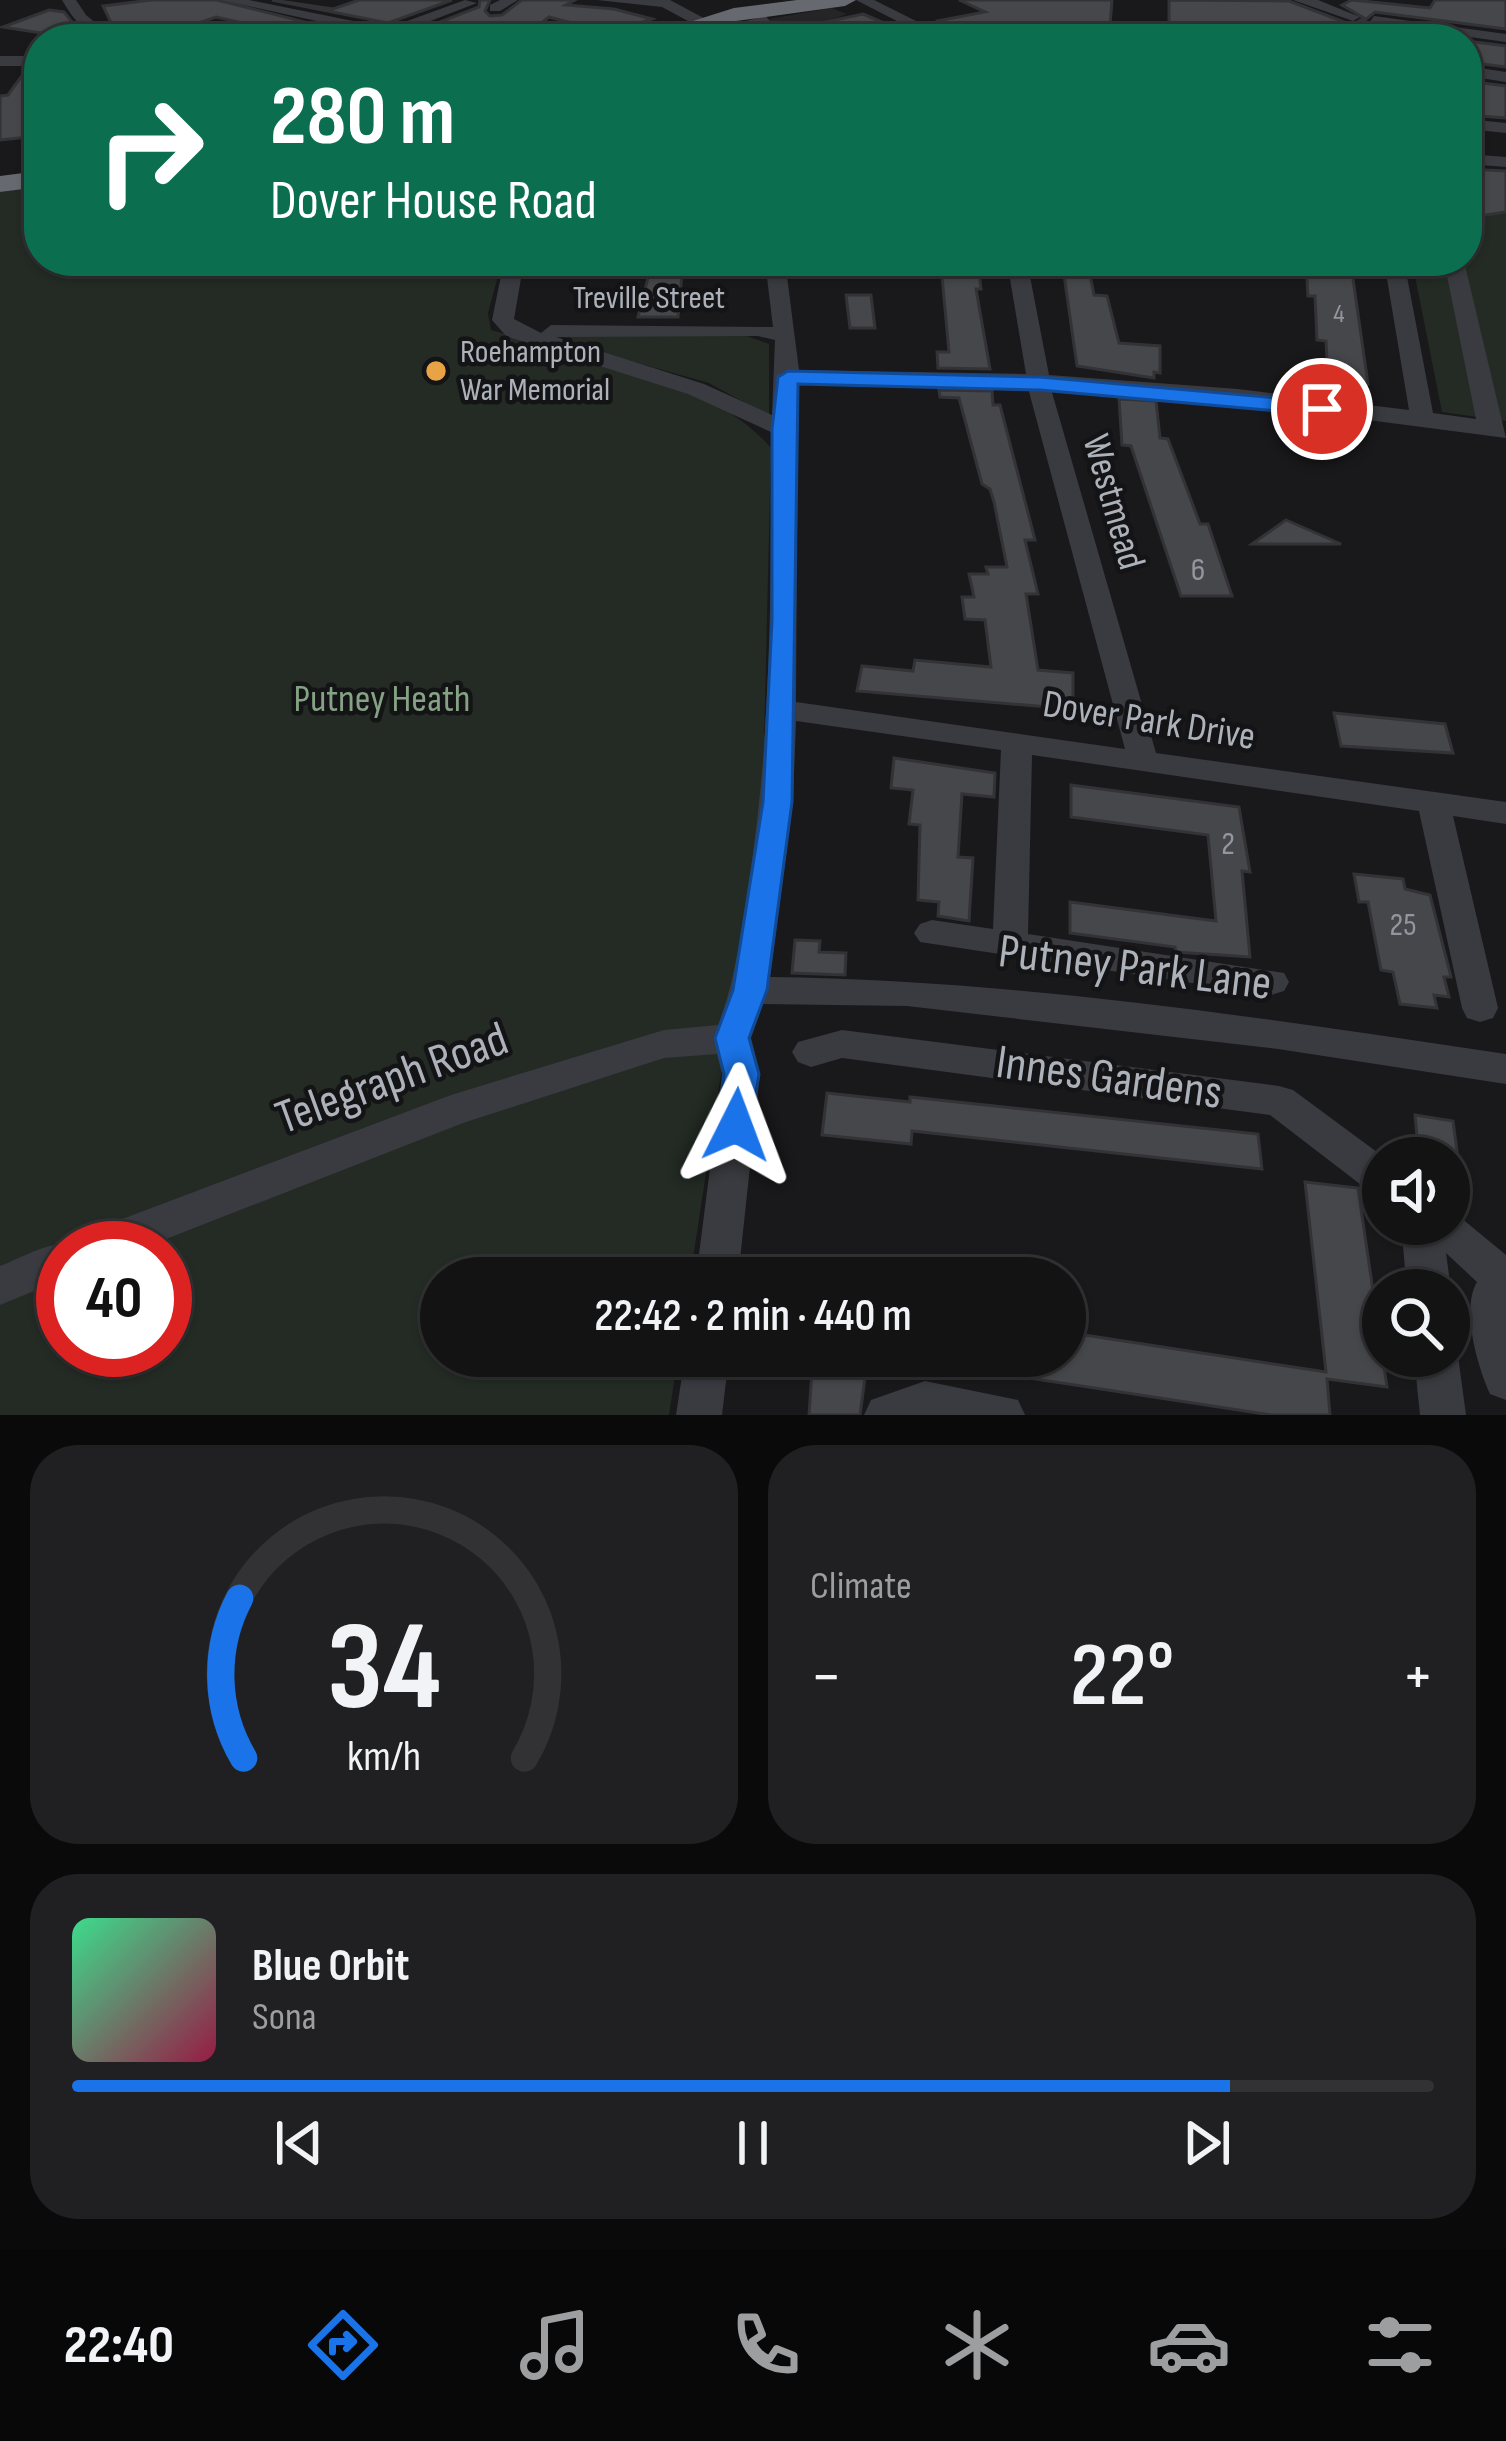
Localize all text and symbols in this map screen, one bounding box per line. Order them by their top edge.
text: 280 m [270,67,455,168]
icon: right [72,72,228,228]
text: Dover House Road [270,169,597,234]
street label: Treville Street [573,278,725,318]
house number: 4 [1333,298,1345,330]
place label: Roehampton War Memorial [460,332,610,410]
marker: Roehampton War Memorial [423,358,449,384]
pin [1271,358,1373,460]
icon: arrive [1289,376,1355,442]
street label: Westmead [1071,429,1155,575]
house number: 6 [1191,550,1205,590]
park label: Putney Heath [293,676,471,723]
street label: Dover Park Drive [1040,681,1258,761]
house number: 2 [1221,824,1235,864]
house number: 25 [1390,905,1416,945]
street label: Putney Park Lane [995,923,1275,1013]
street label: Telegraph Road [268,1011,516,1147]
street label: Innes Gardens [993,1034,1225,1122]
position arrow [673,1062,799,1188]
map controls [1362,1137,1470,1377]
button: sound [1362,1137,1470,1245]
speed limit sign: 40 [36,1221,192,1377]
button: search [1362,1269,1470,1377]
text: 22:42 · 2 min · 440 m [594,1289,912,1344]
text: Climate [810,1563,912,1610]
text: 34 [327,1595,441,1744]
text: 22° [1070,1623,1174,1731]
text: − [810,1638,842,1717]
text: + [1402,1638,1434,1717]
text: km/h [347,1730,421,1782]
text: Blue Orbit [252,1939,409,1994]
text: Sona [252,1994,317,2041]
icon: previous [266,2110,332,2176]
icon: pause [720,2110,786,2176]
icon: next [1174,2110,1240,2176]
icon: directions [301,2303,385,2387]
icon: music [513,2303,597,2387]
icon: phone [724,2303,808,2387]
icon: climate [935,2303,1019,2387]
icon: car [1147,2303,1231,2387]
icon: filters [1358,2303,1442,2387]
text: 22:40 [64,2313,174,2378]

